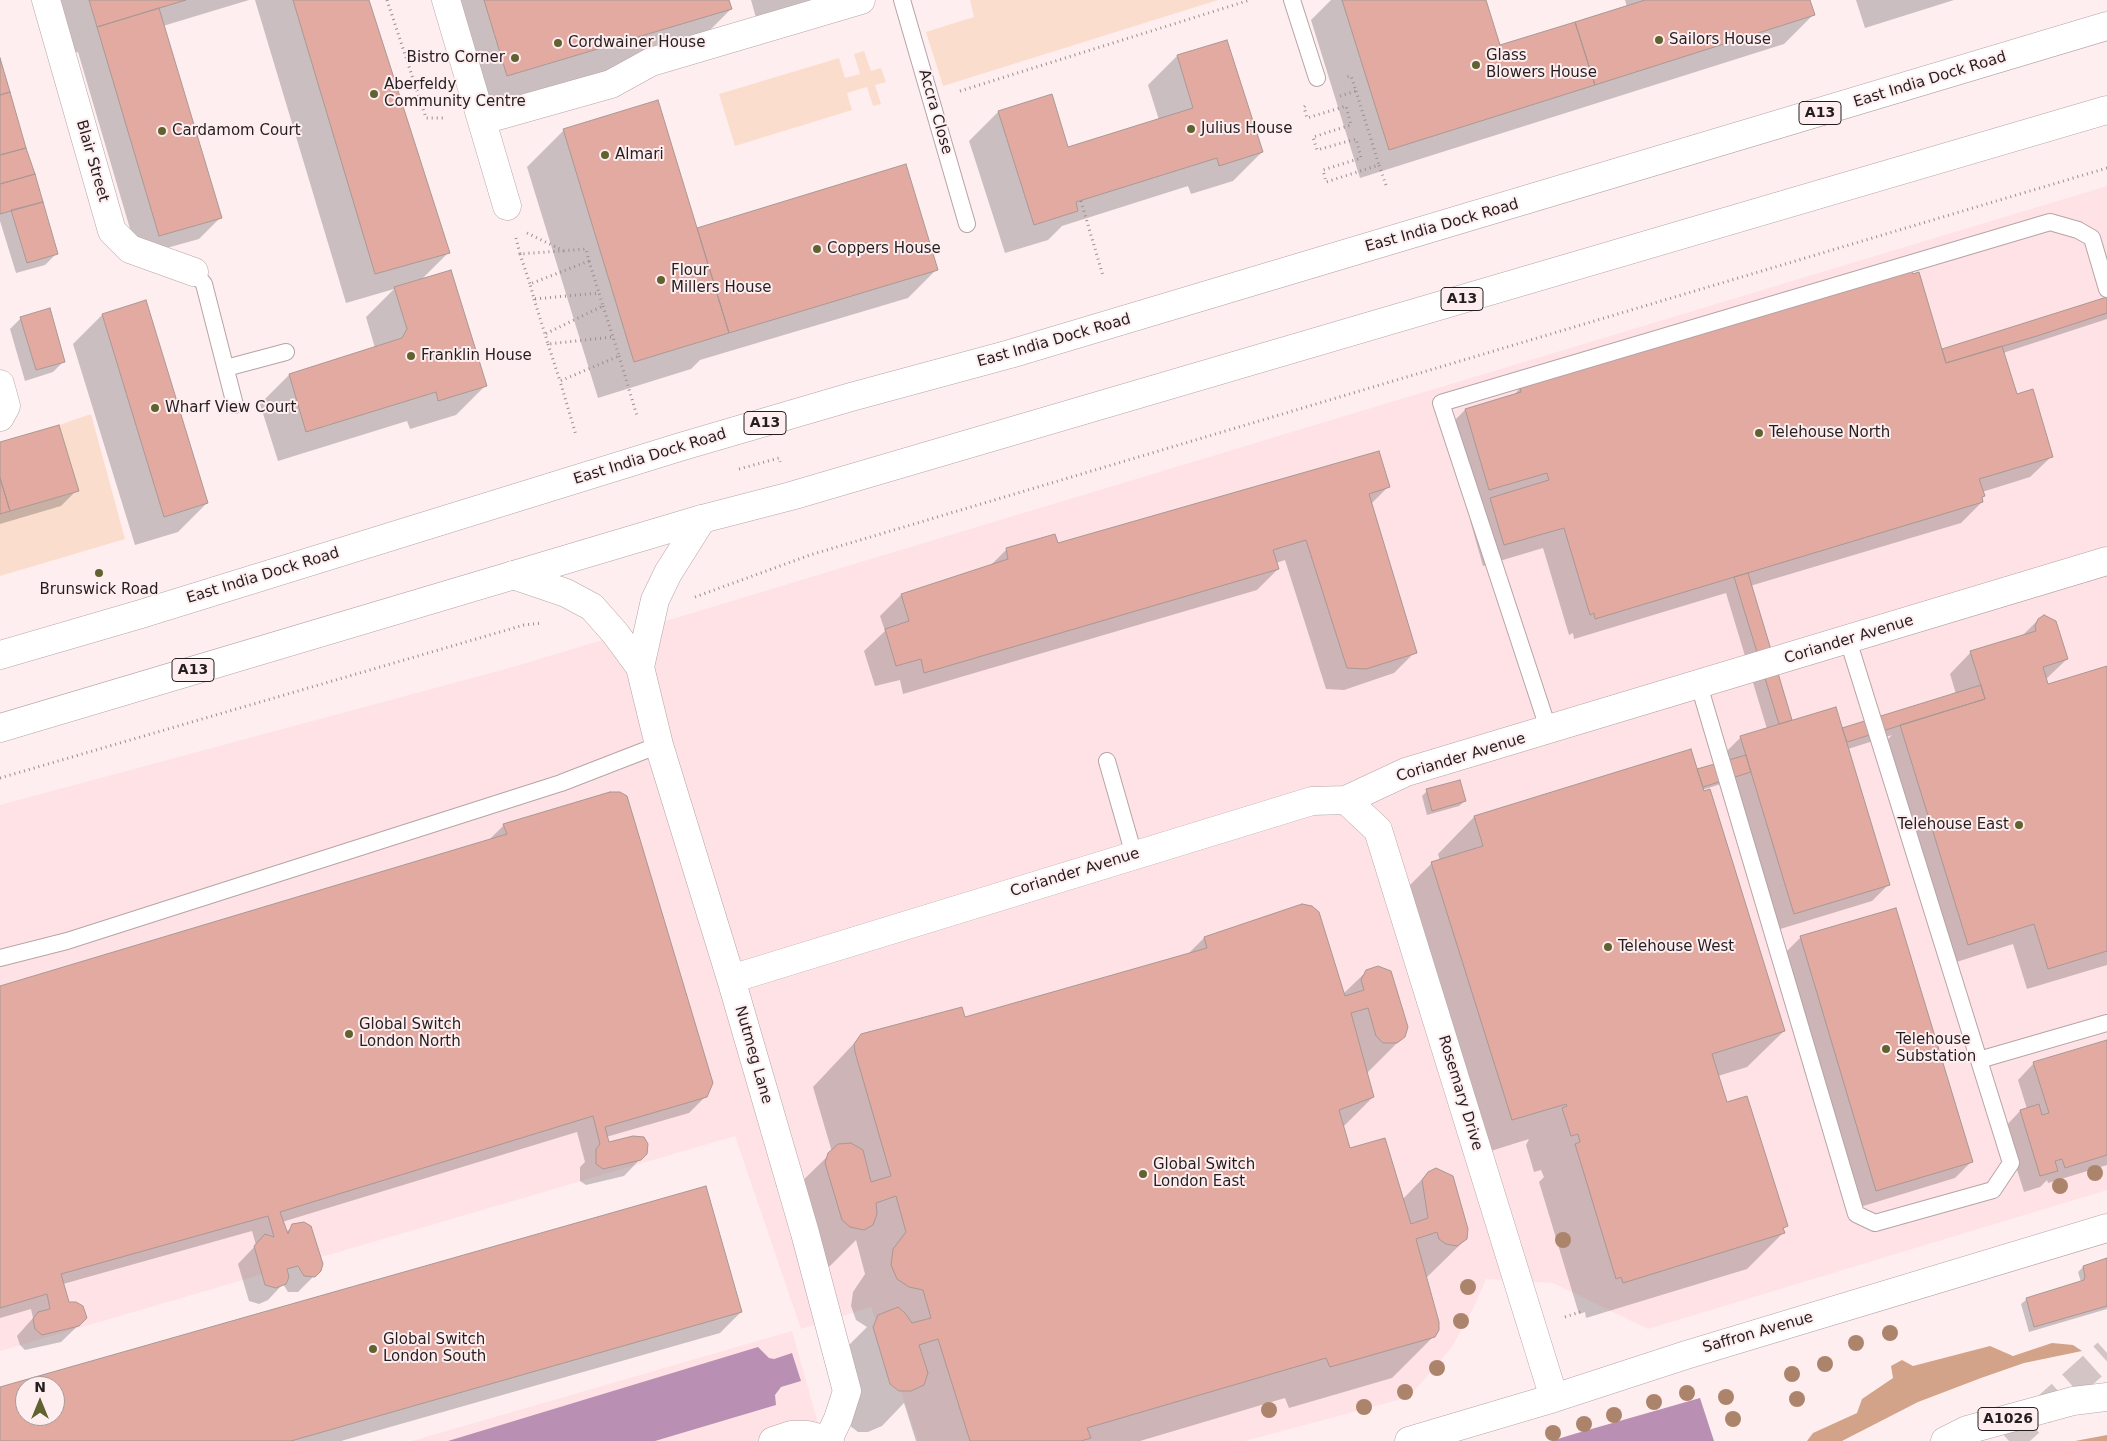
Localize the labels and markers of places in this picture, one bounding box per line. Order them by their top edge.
place label: Sailors House [1669,31,1771,49]
place label: Cordwainer House [568,34,705,52]
marker: Sailors House [1653,34,1665,46]
marker: Cordwainer House [552,37,564,49]
place label: Glass Blowers House [1486,47,1597,82]
place label: Bistro Corner [407,49,505,67]
marker: Bistro Corner [509,52,521,64]
marker: Glass Blowers House [1470,59,1482,71]
place label: Aberfeldy Community Centre [384,76,526,111]
marker: Aberfeldy Community Centre [368,88,380,100]
place label: Julius House [1201,120,1292,138]
place label: Cardamom Court [172,122,301,140]
marker: Julius House [1185,123,1197,135]
marker: Cardamom Court [156,125,168,137]
place label: Almari [615,146,664,164]
marker: Almari [599,149,611,161]
place label: Coppers House [827,240,941,258]
marker: Coppers House [811,243,823,255]
place label: Flour Millers House [671,262,771,297]
marker: Flour Millers House [655,274,667,286]
place label: Franklin House [421,347,532,365]
marker: Franklin House [405,350,417,362]
place label: Wharf View Court [165,399,296,417]
marker: Wharf View Court [149,402,161,414]
place label: Telehouse North [1769,424,1890,442]
marker: Telehouse North [1753,427,1765,439]
marker: Brunswick Road [93,567,105,579]
place label: Brunswick Road [39,581,159,599]
place label: Telehouse East [1897,816,2009,834]
marker: Telehouse East [2013,819,2025,831]
place label: Telehouse West [1618,938,1734,956]
marker: Telehouse West [1602,941,1614,953]
place label: Global Switch London North [359,1016,461,1051]
marker: Global Switch London North [343,1028,355,1040]
place label: Telehouse Substation [1896,1031,1976,1066]
marker: Telehouse Substation [1880,1043,1892,1055]
place label: Global Switch London East [1153,1156,1255,1191]
marker: Global Switch London East [1137,1168,1149,1180]
place label: Global Switch London South [383,1331,486,1366]
marker: Global Switch London South [367,1343,379,1355]

